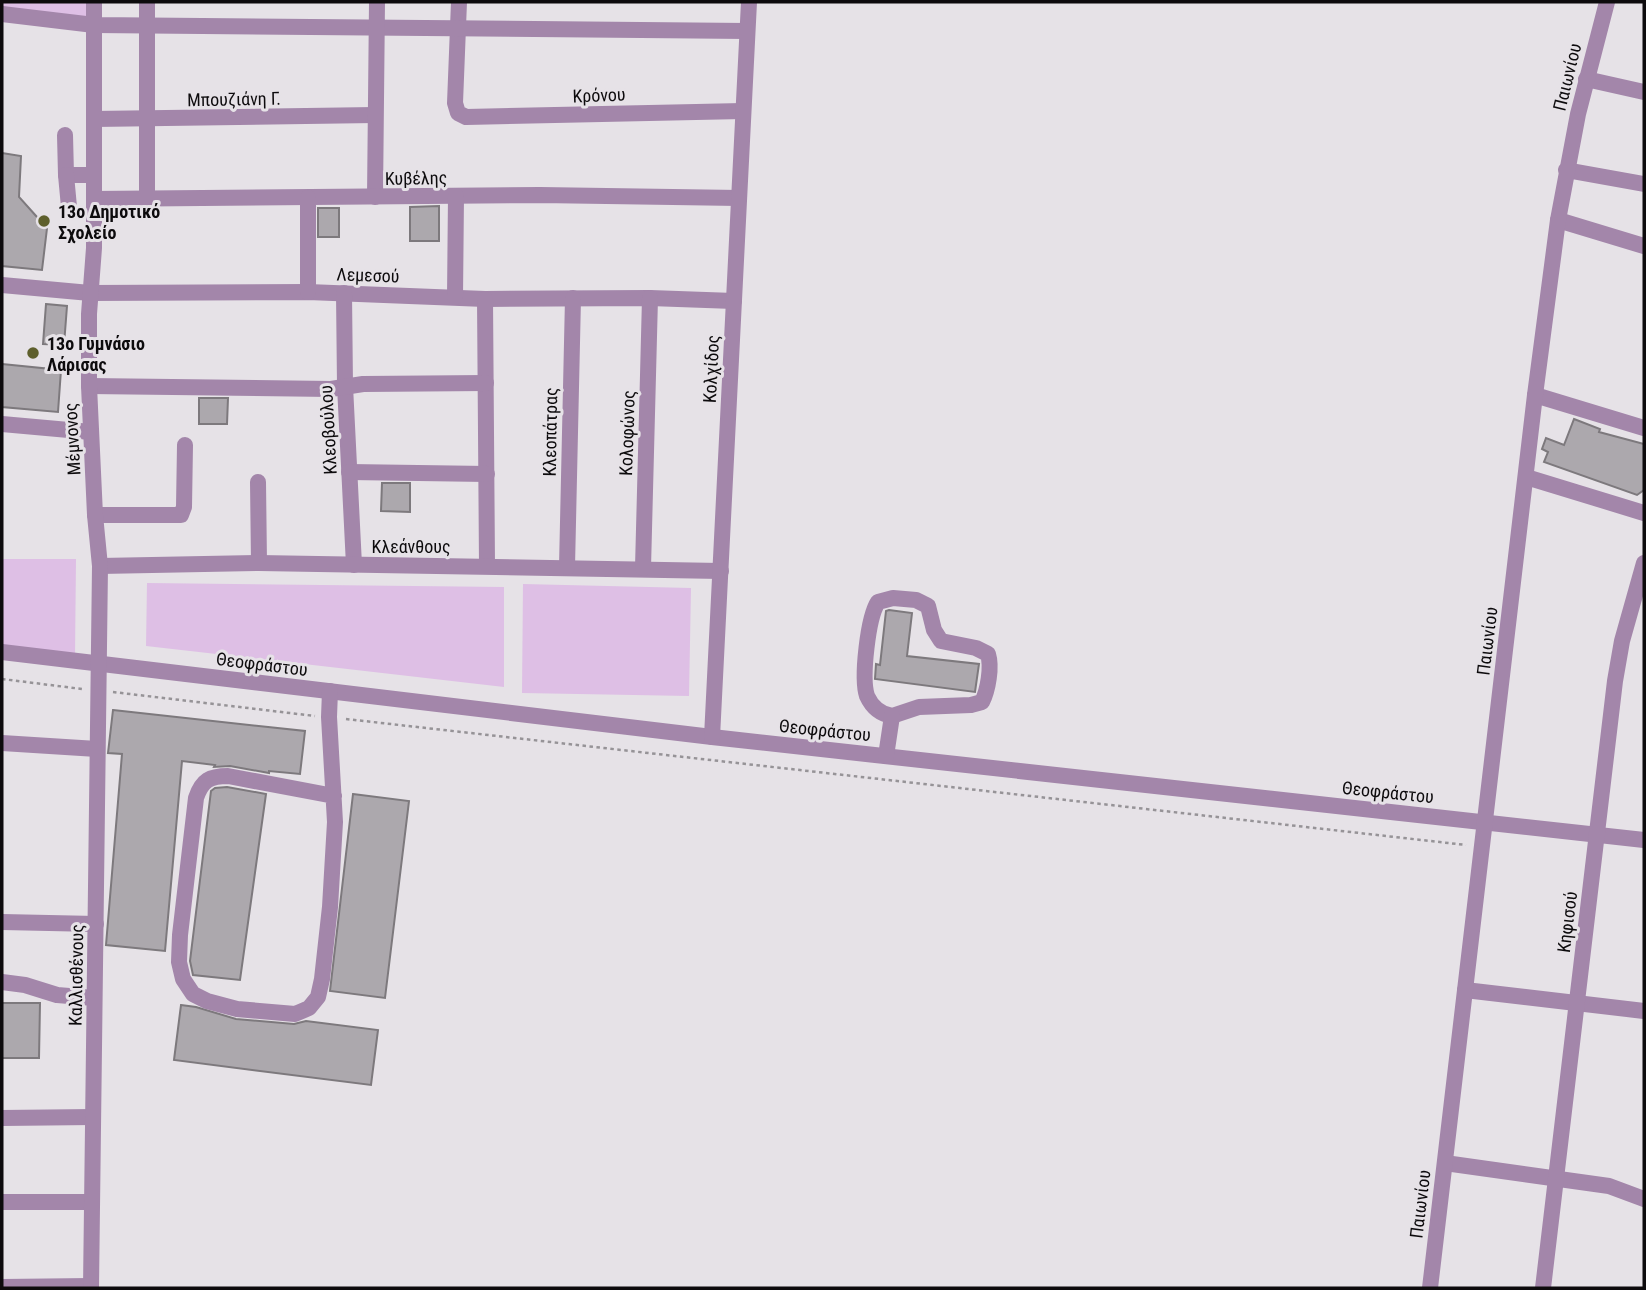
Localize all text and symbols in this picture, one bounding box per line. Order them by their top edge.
street label: Παιωνίου [1548,41,1586,113]
street label: Κρόνου [572,84,626,106]
street label: Μπουζιάνη Γ. [187,88,281,110]
street label: Κυβέλης [385,167,447,189]
place label: 13ο Δημοτικό Σχολείο [58,201,160,244]
marker: 13ο Δημοτικό Σχολείο [36,213,52,229]
street label: Λεμεσού [336,263,400,287]
place label: 13ο Γυμνάσιο Λάρισας [47,333,145,375]
street label: Κολχίδος [699,334,723,404]
marker: 13ο Γυμνάσιο Λάρισας [25,345,41,361]
street label: Κλεοβούλου [315,385,341,475]
street label: Κλεοπάτρας [539,387,561,477]
street label: Κολοφώνος [615,390,639,476]
street label: Μέμνονος [60,402,84,476]
street label: Κλεάνθους [372,536,450,557]
street label: Παιωνίου [1472,605,1502,677]
street label: Θεοφράστου [215,648,309,680]
street label: Θεοφράστου [778,715,872,745]
street label: Θεοφράστου [1341,777,1435,807]
street label: Κηφισού [1553,890,1581,954]
street label: Καλλισθένους [65,924,87,1026]
street label: Παιωνίου [1405,1168,1435,1240]

